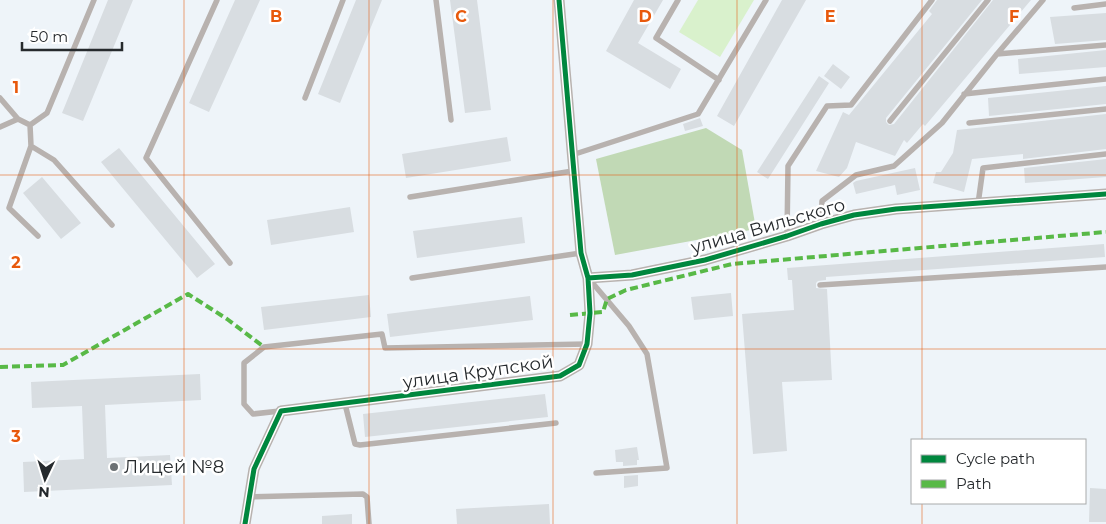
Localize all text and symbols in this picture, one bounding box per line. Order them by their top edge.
text: B [270,7,282,26]
text: C [455,7,467,26]
text: D [638,7,652,26]
text: E [825,7,835,26]
text: F [1009,7,1019,26]
scale bar [22,20,122,52]
text: 50 m [30,27,68,46]
text: 1 [13,78,19,97]
street label: улица Вильского [687,193,848,259]
text: 2 [11,253,21,272]
street label: улица Крупской [400,351,555,394]
text: 3 [10,427,21,446]
legend [911,439,1086,504]
text: Cycle path [956,449,1035,468]
north arrow [20,454,70,504]
place label: Лицей №8 [124,456,224,478]
marker: Лицей №8 [108,461,120,473]
text: Path [956,474,992,493]
text: N [38,483,50,501]

